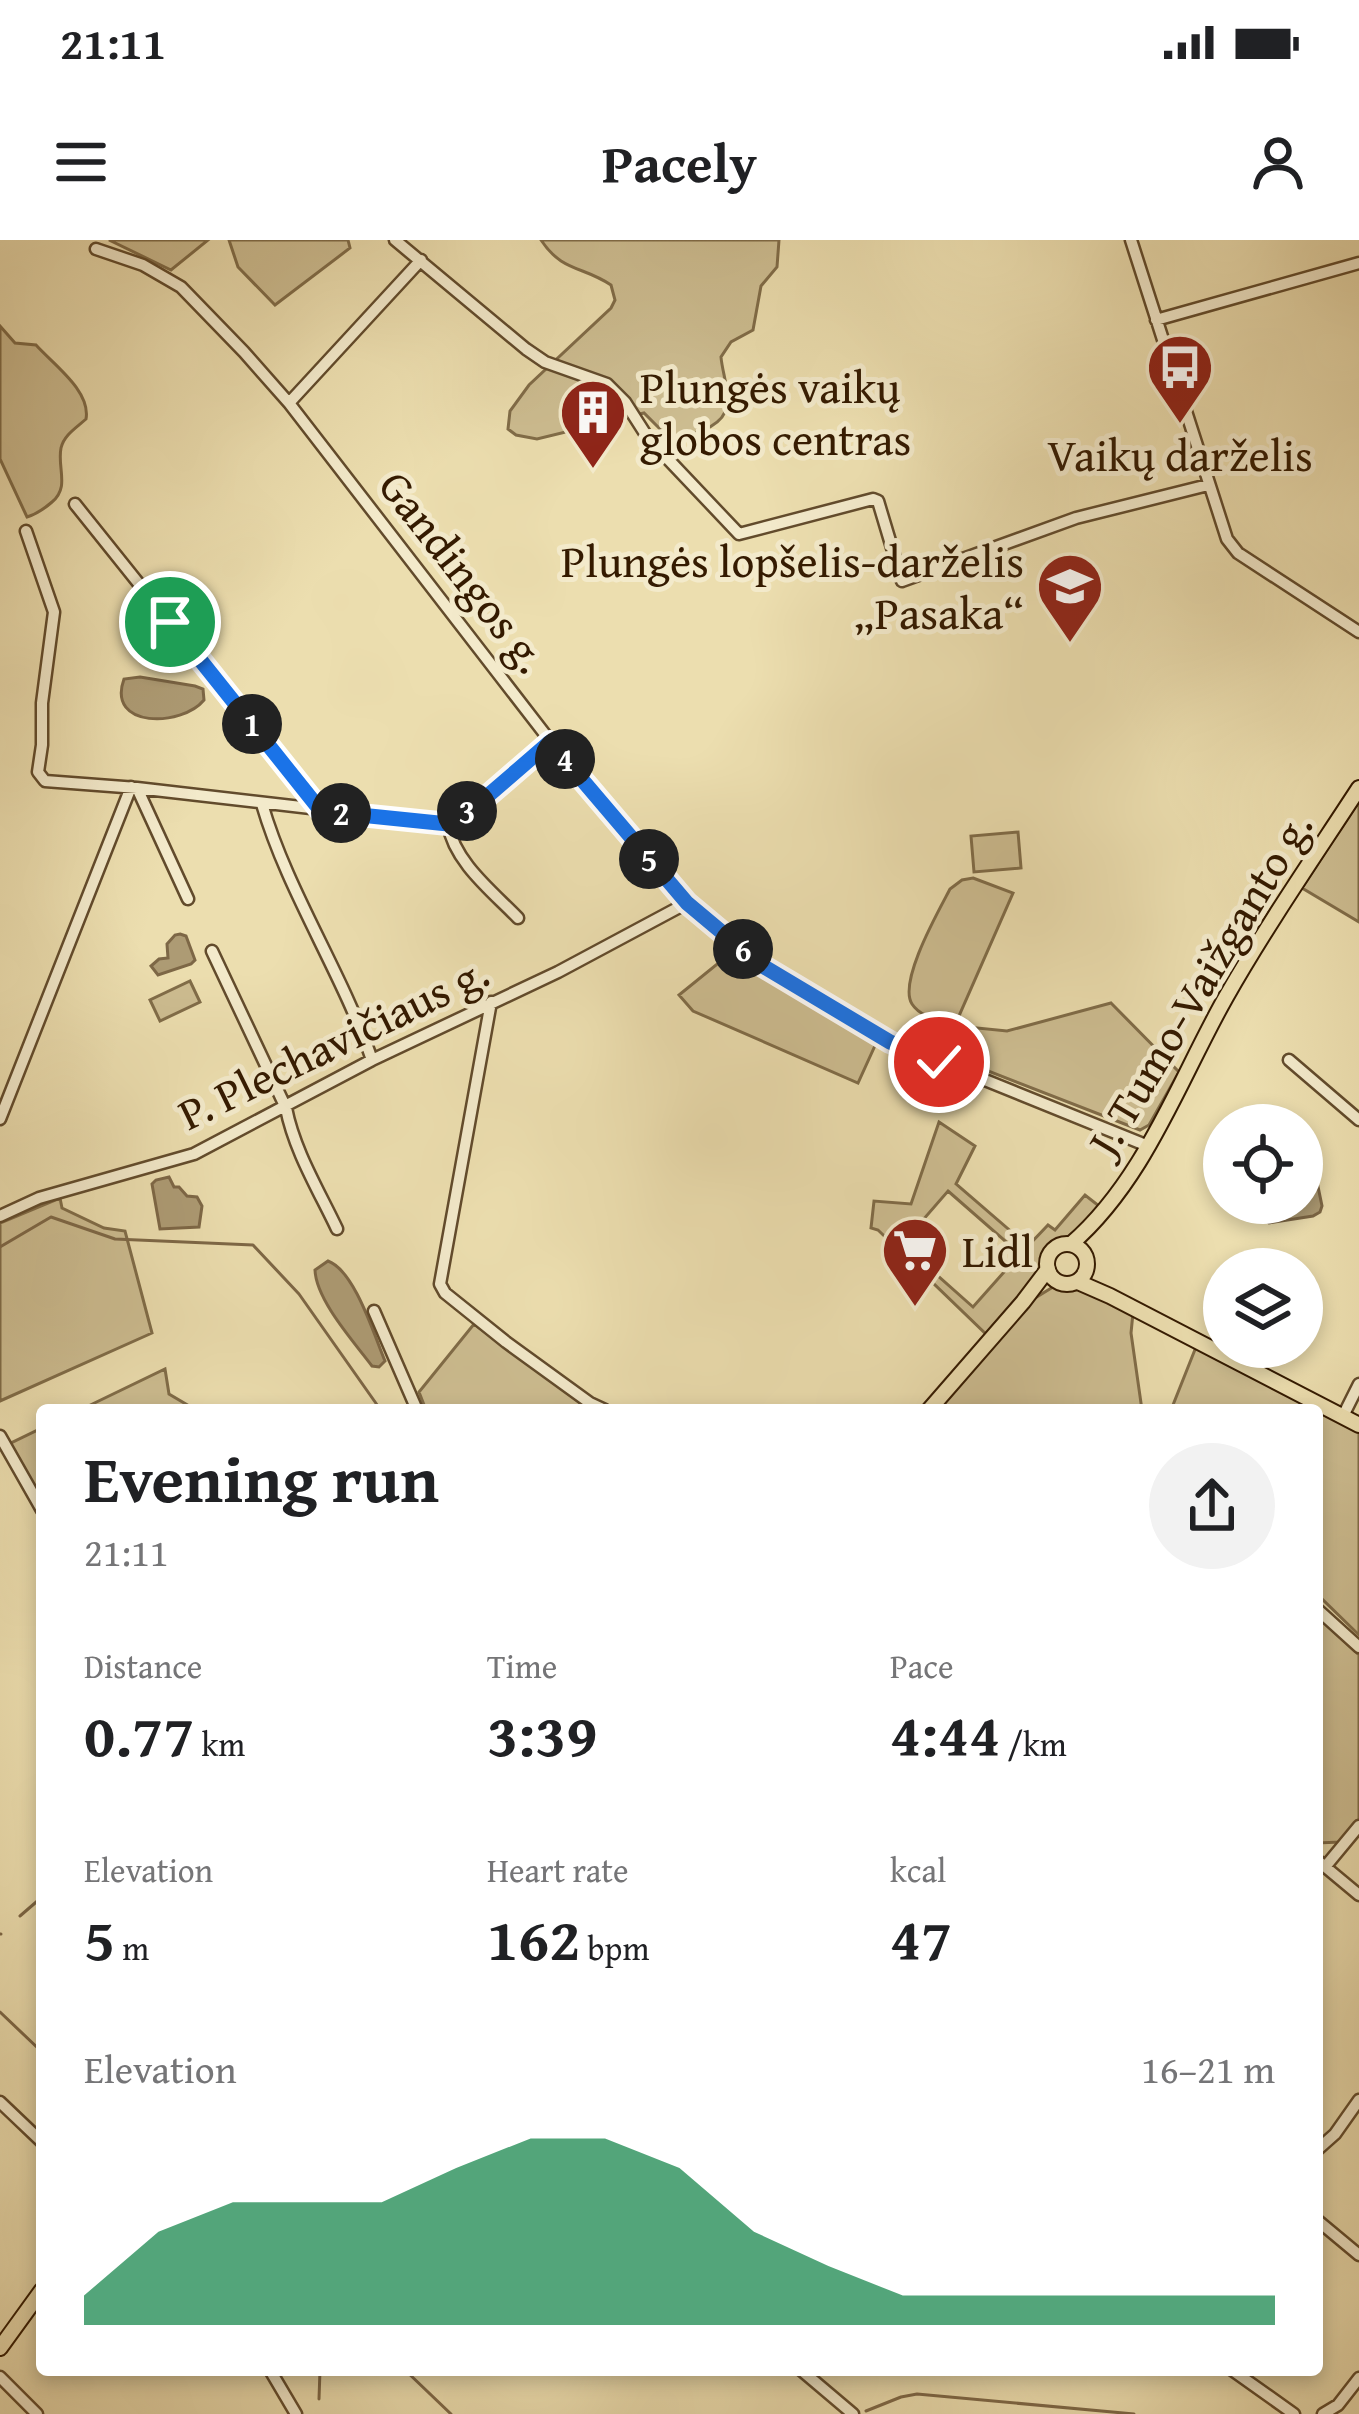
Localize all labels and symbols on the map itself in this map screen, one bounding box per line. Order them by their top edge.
bus stop icon: Vaikų darželis [1145,332,1215,426]
place label: Plungės vaikų globos centras [640,354,911,471]
building icon: Plungės vaikų globos centras [558,377,628,471]
place label: Vaikų darželis [1047,422,1313,487]
street label: Gandingos g. [364,456,564,686]
place label: Plungės lopšelis-darželis „Pasaka“ [561,528,1024,645]
school or university icon: Plungės lopšelis-darželis „Pasaka“ [1035,551,1105,645]
pin [119,571,221,673]
pin: 1 [222,694,282,754]
pin: 4 [535,729,595,789]
pin: 3 [437,781,497,841]
pin: 2 [311,783,371,843]
street label: J. Tumo-Vaižganto g. [1068,799,1328,1172]
pin: 5 [619,829,679,889]
pin: 6 [713,919,773,979]
street label: P. Plechavičiaus g. [167,939,499,1145]
pin [888,1011,990,1113]
supermarket icon: Lidl [880,1215,950,1309]
place label: Lidl [962,1218,1033,1283]

